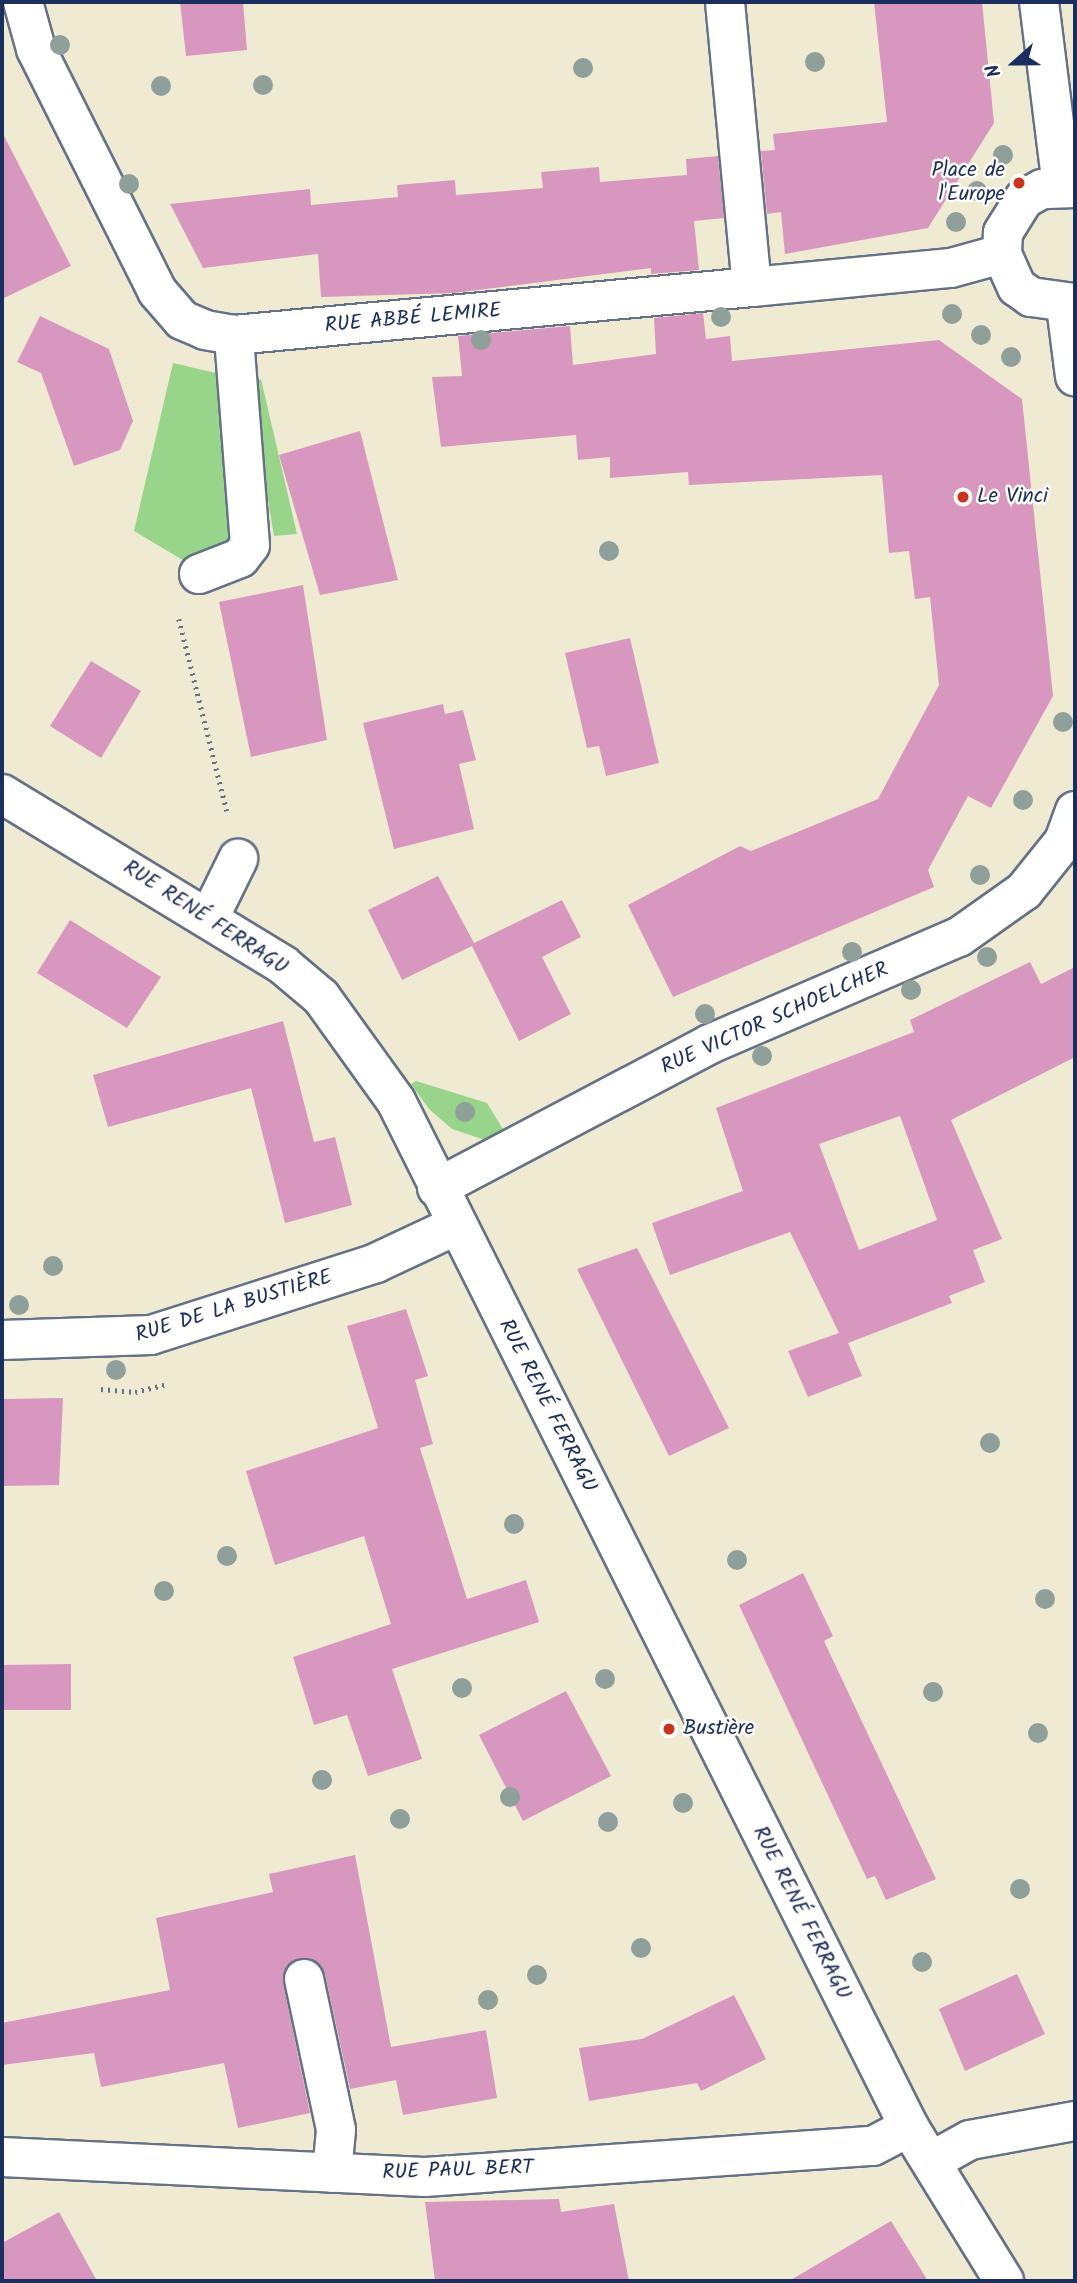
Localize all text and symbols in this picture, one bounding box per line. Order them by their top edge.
north arrow [979,28,1049,98]
text: N [978,60,1011,82]
place label: Place de l'Europe [931,158,1005,208]
marker: Place de l'Europe [1011,175,1027,191]
street label: RUE ABBÉ LEMIRE [324,299,502,339]
place label: Le Vinci [977,484,1048,510]
marker: Le Vinci [955,489,971,505]
street label: RUE RENÉ FERRAGU [118,855,292,981]
street label: RUE VICTOR SCHOELCHER [657,957,893,1081]
street label: RUE DE LA BUSTIÈRE [133,1265,335,1349]
street label: RUE RENÉ FERRAGU [492,1315,602,1497]
place label: Bustière [683,1716,754,1742]
marker: Bustière [661,1721,677,1737]
street label: RUE RENÉ FERRAGU [746,1822,856,2004]
street label: RUE PAUL BERT [382,2156,534,2186]

